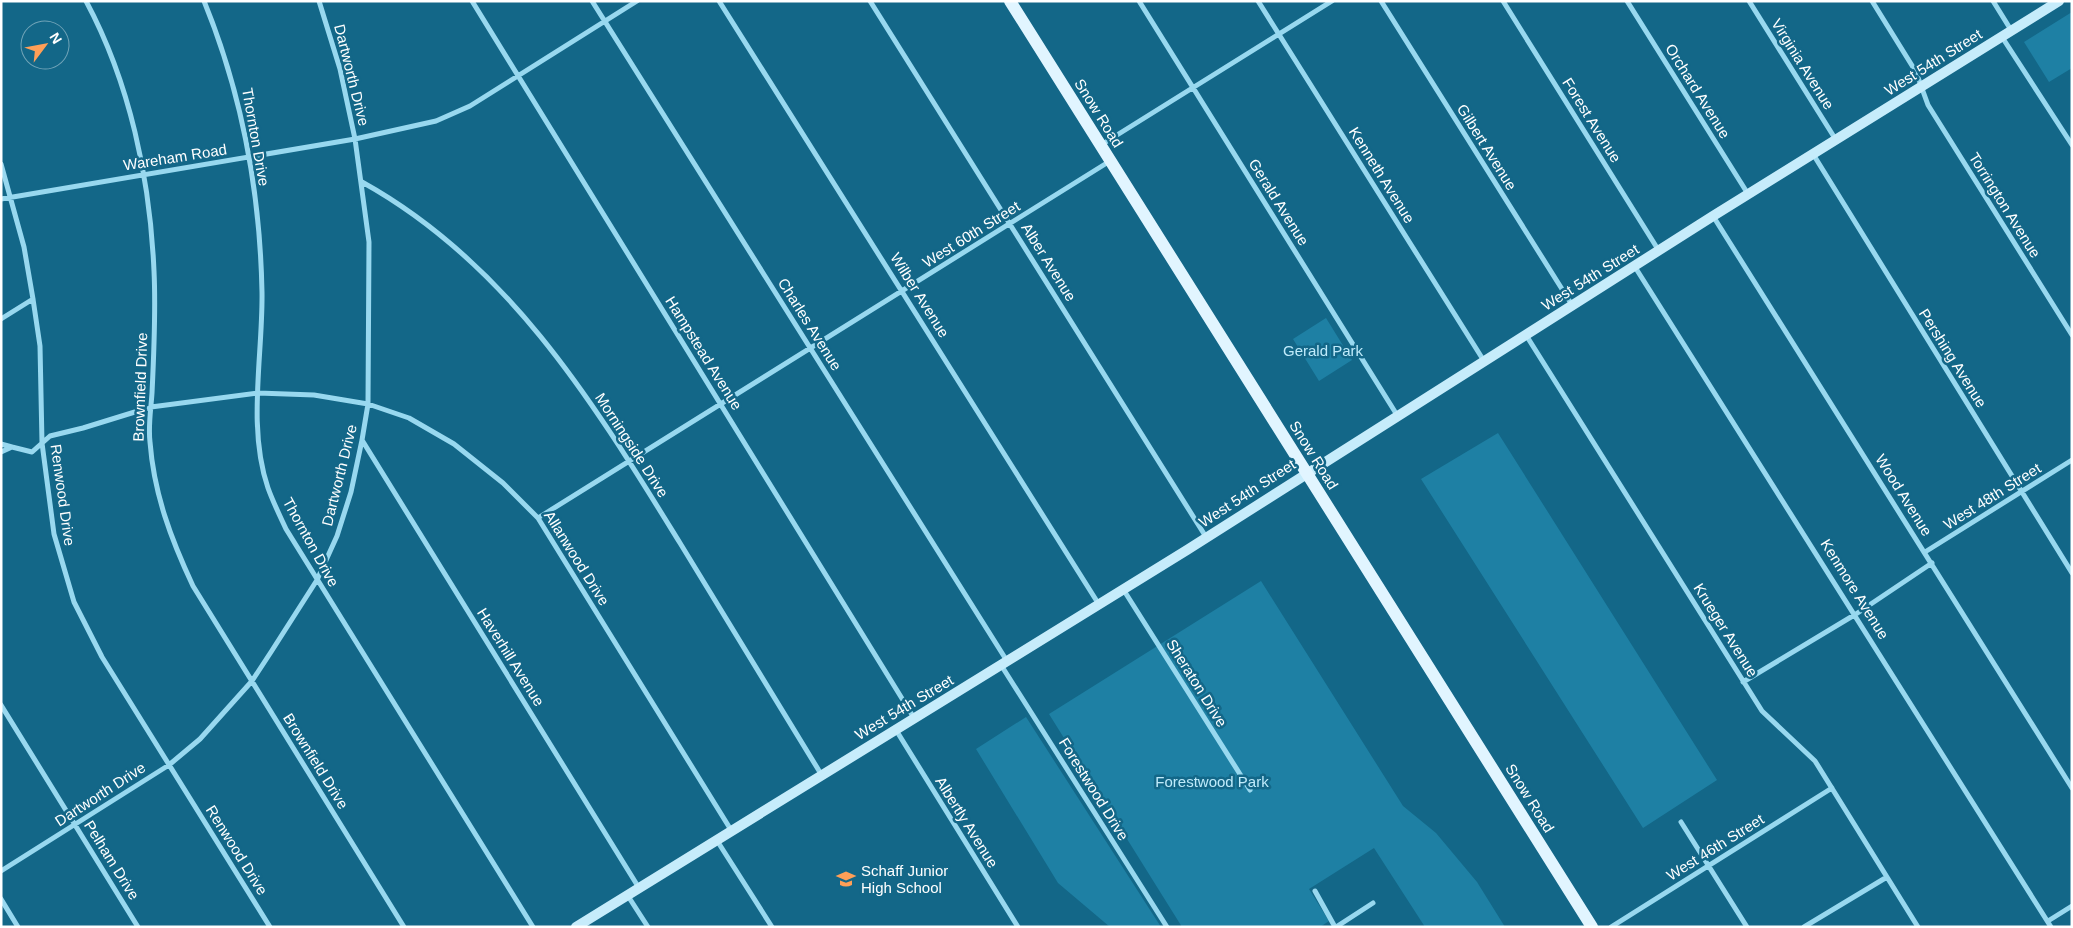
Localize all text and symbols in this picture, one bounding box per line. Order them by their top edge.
street label: Virginia Avenue [1768,16,1838,112]
north arrow [20,20,70,70]
street label: Dartworth Drive [331,22,373,128]
street label: West 54th Street [1881,25,1985,99]
text: N [47,30,65,47]
street label: Orchard Avenue [1662,41,1734,141]
street label: Forest Avenue [1559,75,1625,165]
street label: Snow Road [1071,76,1127,150]
street label: Thornton Drive [239,87,273,187]
street label: Gilbert Avenue [1454,101,1520,193]
street label: Kenneth Avenue [1346,124,1418,226]
street label: Wareham Road [122,140,228,174]
street label: Torrington Avenue [1966,149,2044,261]
street label: Gerald Avenue [1246,156,1312,248]
street label: West 60th Street [919,197,1023,271]
street label: Alber Avenue [1018,220,1080,304]
street label: West 54th Street [1538,240,1642,314]
street label: Wilber Avenue [887,250,953,340]
street label: Charles Avenue [775,275,845,373]
street label: Hampstead Avenue [662,293,746,413]
street label: Pershing Avenue [1916,306,1990,410]
street label: Brownfield Drive [130,332,150,442]
park label: Gerald Park [1283,342,1364,359]
street label: Morningside Drive [592,390,672,500]
street label: Snow Road [1286,418,1342,492]
street label: Dartworth Drive [318,422,360,528]
street label: Renwood Drive [47,443,79,547]
street label: Wood Avenue [1872,451,1936,539]
street label: West 54th Street [1196,455,1299,530]
street label: West 48th Street [1940,459,2044,533]
street label: Thornton Drive [280,494,342,590]
street label: Allanwood Drive [541,508,613,608]
street label: Kenmore Avenue [1817,536,1893,642]
street label: Krueger Avenue [1690,580,1762,680]
street label: Haverhill Avenue [474,605,548,709]
street label: Sheraton Drive [1163,636,1231,730]
street label: West 54th Street [852,671,957,743]
street label: Brownfield Drive [280,710,352,812]
street label: Forestwood Drive [1056,735,1132,843]
street label: Dartworth Drive [52,758,148,830]
street label: Snow Road [1502,761,1558,835]
street label: Albertly Avenue [932,773,1002,871]
park label: Forestwood Park [1155,773,1269,790]
street label: Renwood Drive [203,802,271,898]
street label: West 46th Street [1663,810,1767,884]
street label: Pelham Drive [81,817,143,903]
place label: Schaff Junior High School [861,862,948,896]
school or university icon: Schaff Junior High School [835,868,857,890]

